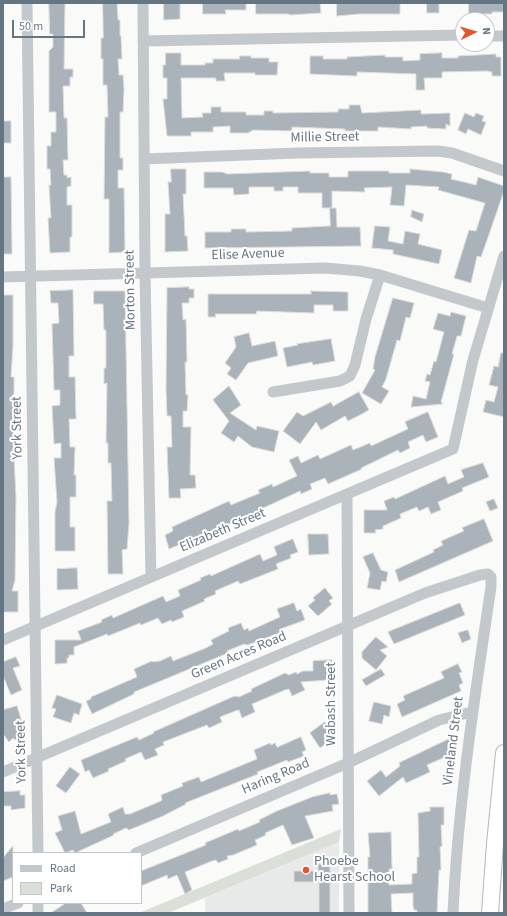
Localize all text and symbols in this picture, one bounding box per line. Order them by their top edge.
scale bar [14,12,87,38]
north arrow [455,12,495,52]
text: 50 m [19,18,43,35]
text: N [479,27,494,35]
street label: Millie Street [290,129,360,147]
street label: Elise Avenue [211,245,285,265]
street label: Morton Street [122,250,140,330]
street label: York Street [9,396,27,460]
street label: Elizabeth Street [177,505,269,557]
street label: Green Acres Road [189,628,289,684]
street label: Wabash Street [324,662,340,746]
street label: Vineland Street [440,696,468,786]
street label: York Street [13,720,31,784]
street label: Haring Road [240,755,312,799]
legend [12,852,142,904]
place label: Phoebe Hearst School [314,854,395,886]
text: Road [50,860,76,877]
marker: Phoebe Hearst School [301,865,311,875]
text: Park [50,880,72,897]

